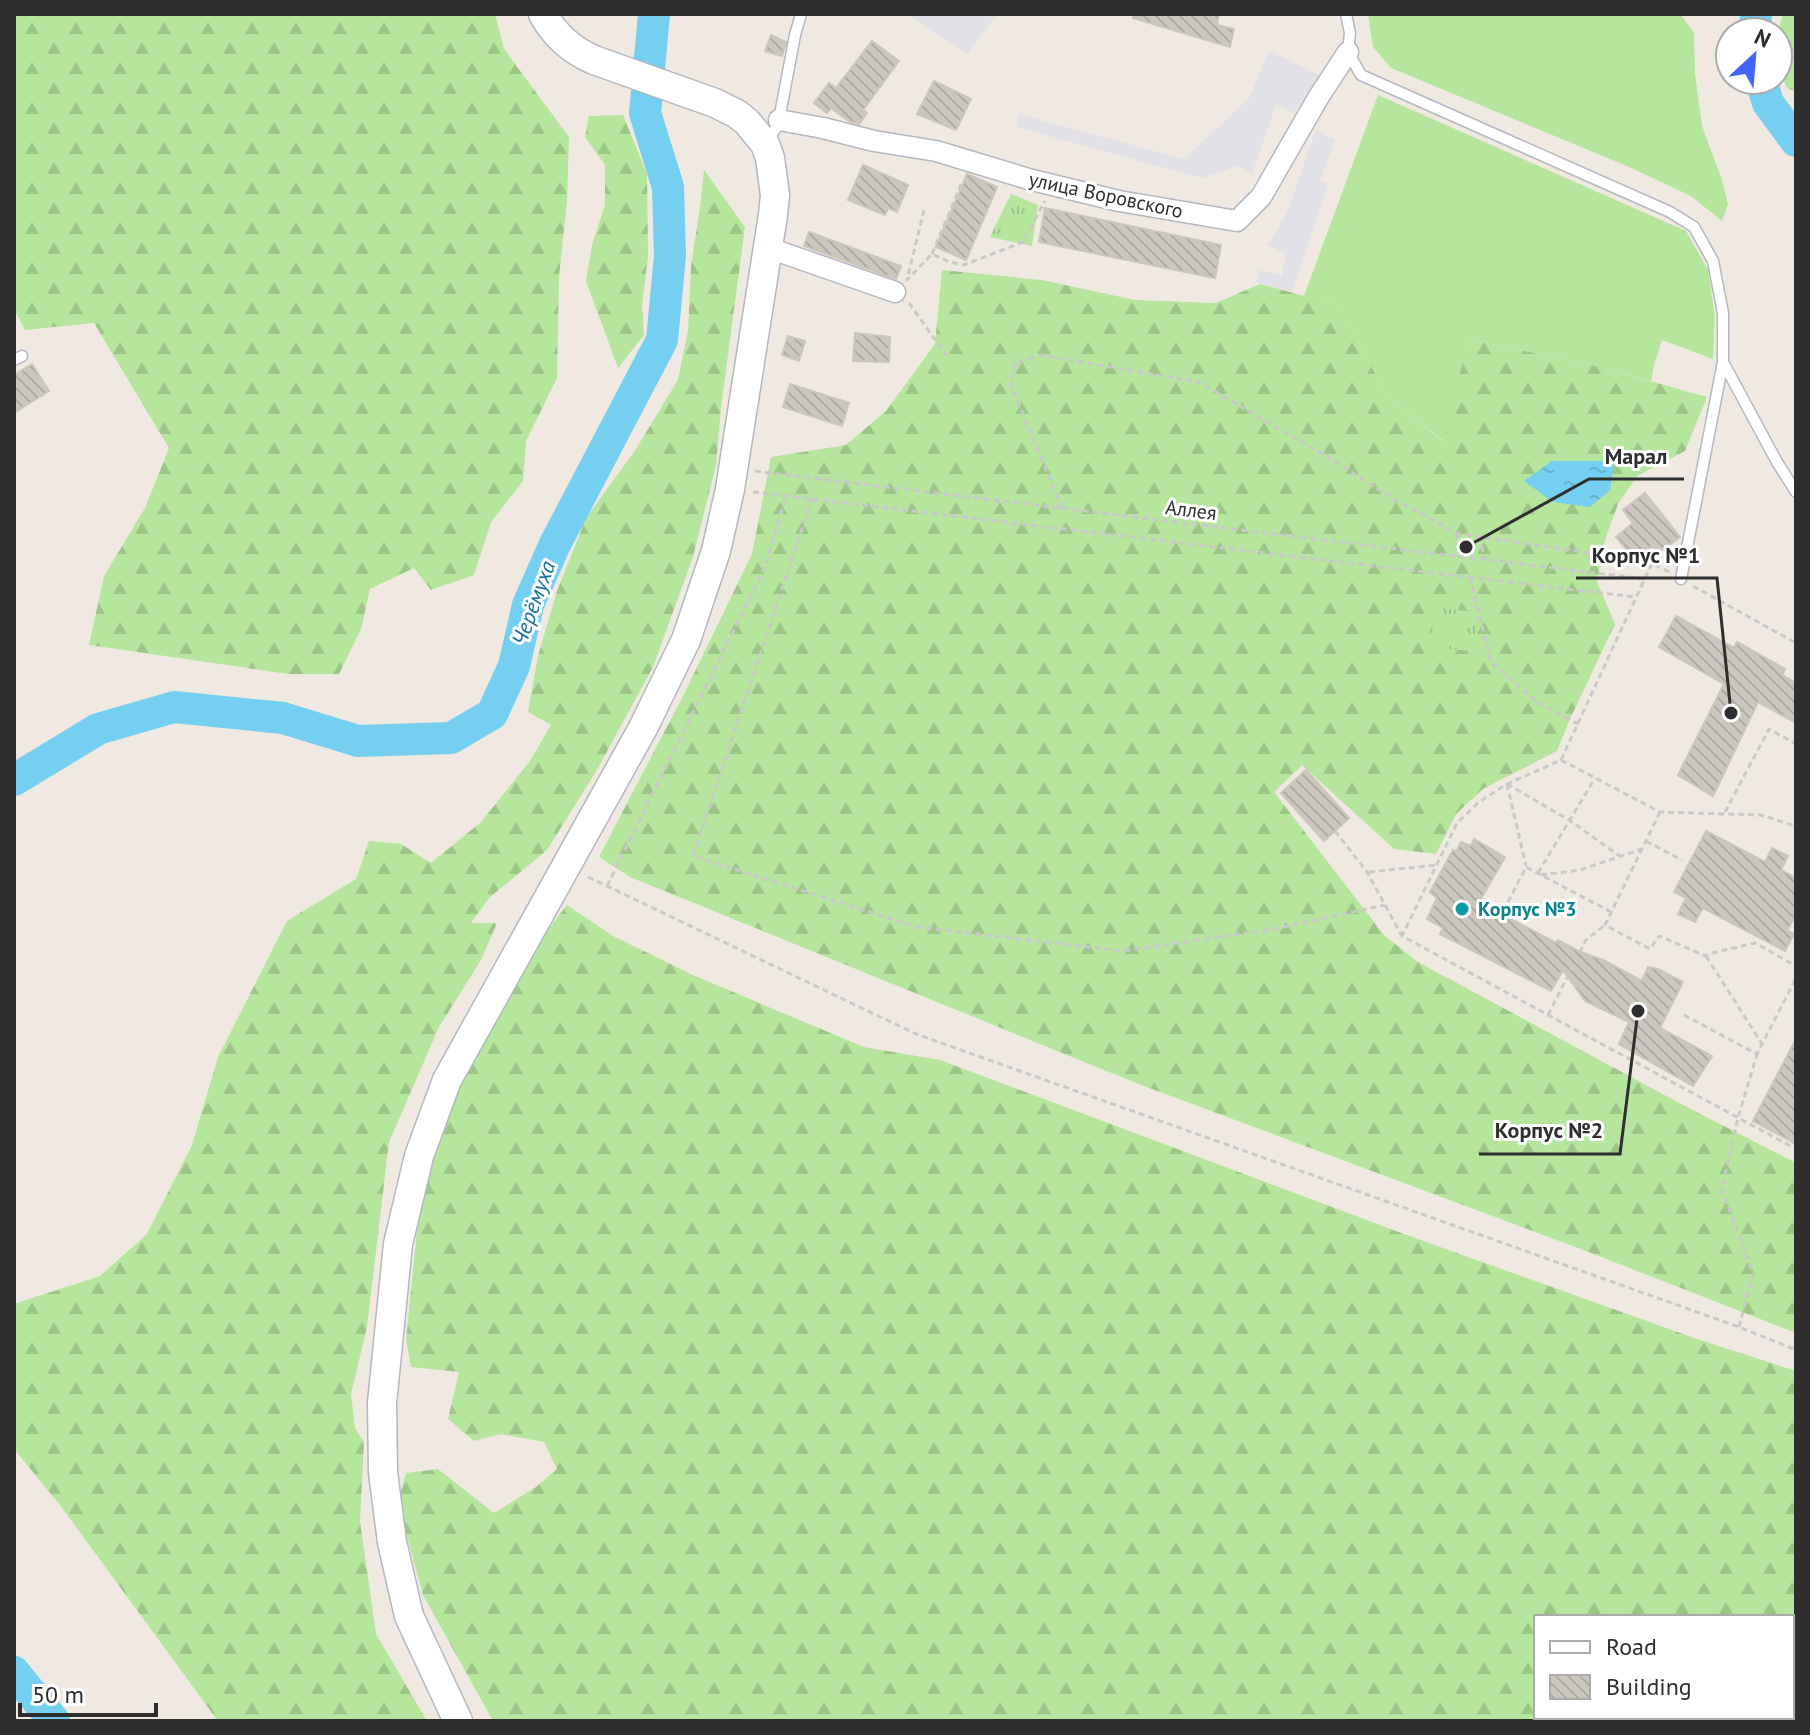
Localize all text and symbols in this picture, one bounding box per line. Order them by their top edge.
north arrow [1714,16,1794,96]
text: N [1750,22,1775,54]
street label: улица Воровского [1026,166,1186,224]
callout: Марал [1589,433,1684,479]
text: Марал [1605,442,1667,470]
street label: Аллея [1164,494,1218,526]
callout: Корпус №1 [1576,532,1717,578]
text: Корпус №1 [1592,541,1700,569]
water label: Черёмуха [505,557,561,649]
place label: Корпус №3 [1478,896,1577,922]
marker: Корпус №3 [1453,900,1471,918]
callout: Корпус №2 [1479,1108,1620,1154]
text: Корпус №2 [1495,1116,1603,1144]
legend [1534,1615,1794,1719]
text: Road [1606,1631,1657,1662]
scale bar [20,1667,156,1717]
text: Building [1606,1671,1692,1702]
text: 50 m [32,1679,84,1710]

